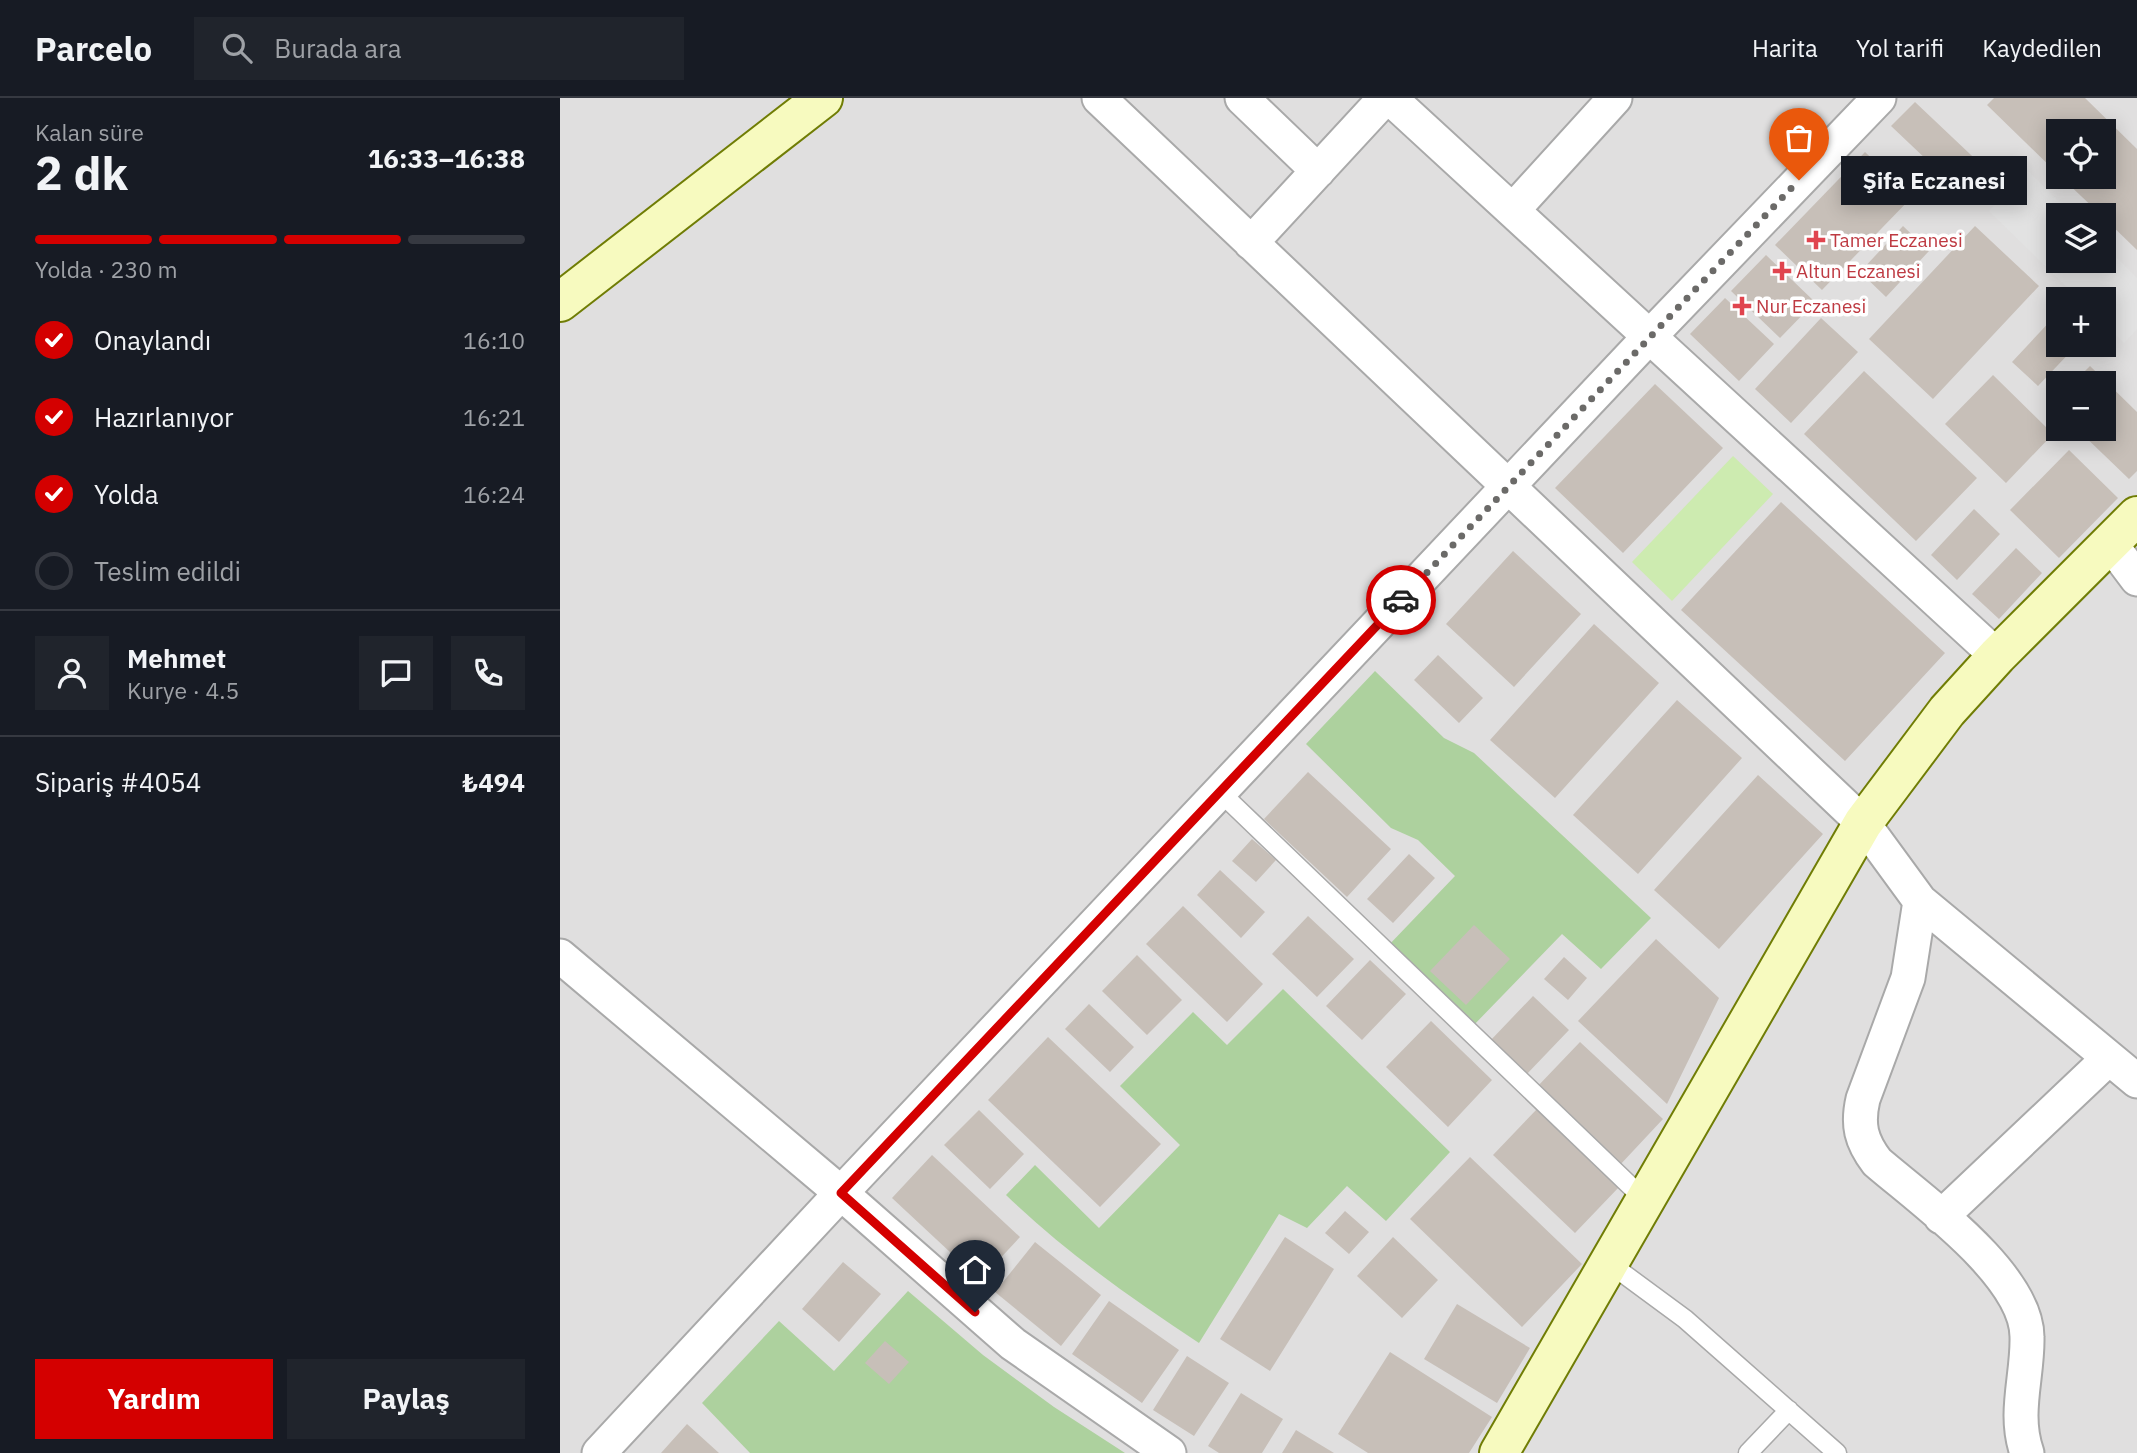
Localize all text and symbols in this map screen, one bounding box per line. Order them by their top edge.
search box [194,17,684,80]
text: Parcelo [35,27,152,70]
icon: search [218,29,256,67]
text: Burada ara [274,31,402,65]
text: Harita [1752,32,1818,64]
text: Yol tarifi [1856,32,1944,64]
text: Kaydedilen [1982,32,2102,64]
pin [1769,108,1829,180]
text: Kalan süre [35,117,144,147]
icon: bag [1780,119,1818,157]
map controls [2046,119,2116,441]
button: locate [2046,119,2116,189]
text: 16:33–16:38 [368,141,525,175]
text: 2 dk [35,143,128,203]
callout: Şifa Eczanesi [1841,155,2026,204]
text: Şifa Eczanesi [1862,165,2006,195]
button: layers [2046,203,2116,273]
place label: Tamer Eczanesi [1830,228,1963,252]
marker: Tamer Eczanesi [1808,232,1824,248]
text: Yolda · 230 m [35,254,178,284]
place label: Altun Eczanesi [1796,259,1921,283]
marker: Altun Eczanesi [1774,263,1790,279]
button: + [2046,287,2116,357]
place label: Nur Eczanesi [1756,294,1866,318]
marker: Nur Eczanesi [1734,298,1750,314]
icon: check [35,321,73,359]
text: Onaylandı [94,323,211,357]
text: 16:10 [463,325,525,355]
button: − [2046,371,2116,441]
icon: check [35,398,73,436]
text: Hazırlanıyor [94,400,234,434]
text: 16:21 [463,402,525,432]
icon: check [35,475,73,513]
text: Yolda [94,477,159,511]
text: 16:24 [463,479,525,509]
text: Teslim edildi [94,554,241,588]
courier [1366,565,1436,635]
icon: car [1382,581,1420,619]
button: person [35,636,109,710]
button: chat [359,636,433,710]
button: phone [451,636,525,710]
text: Mehmet [127,641,226,675]
text: Kurye · 4.5 [127,675,239,705]
text: Sipariş #4054 [35,765,201,799]
text: ₺494 [462,765,525,799]
pin [945,1240,1005,1312]
icon: home [956,1251,994,1289]
button: Yardım [35,1359,273,1439]
button: Paylaş [287,1359,525,1439]

